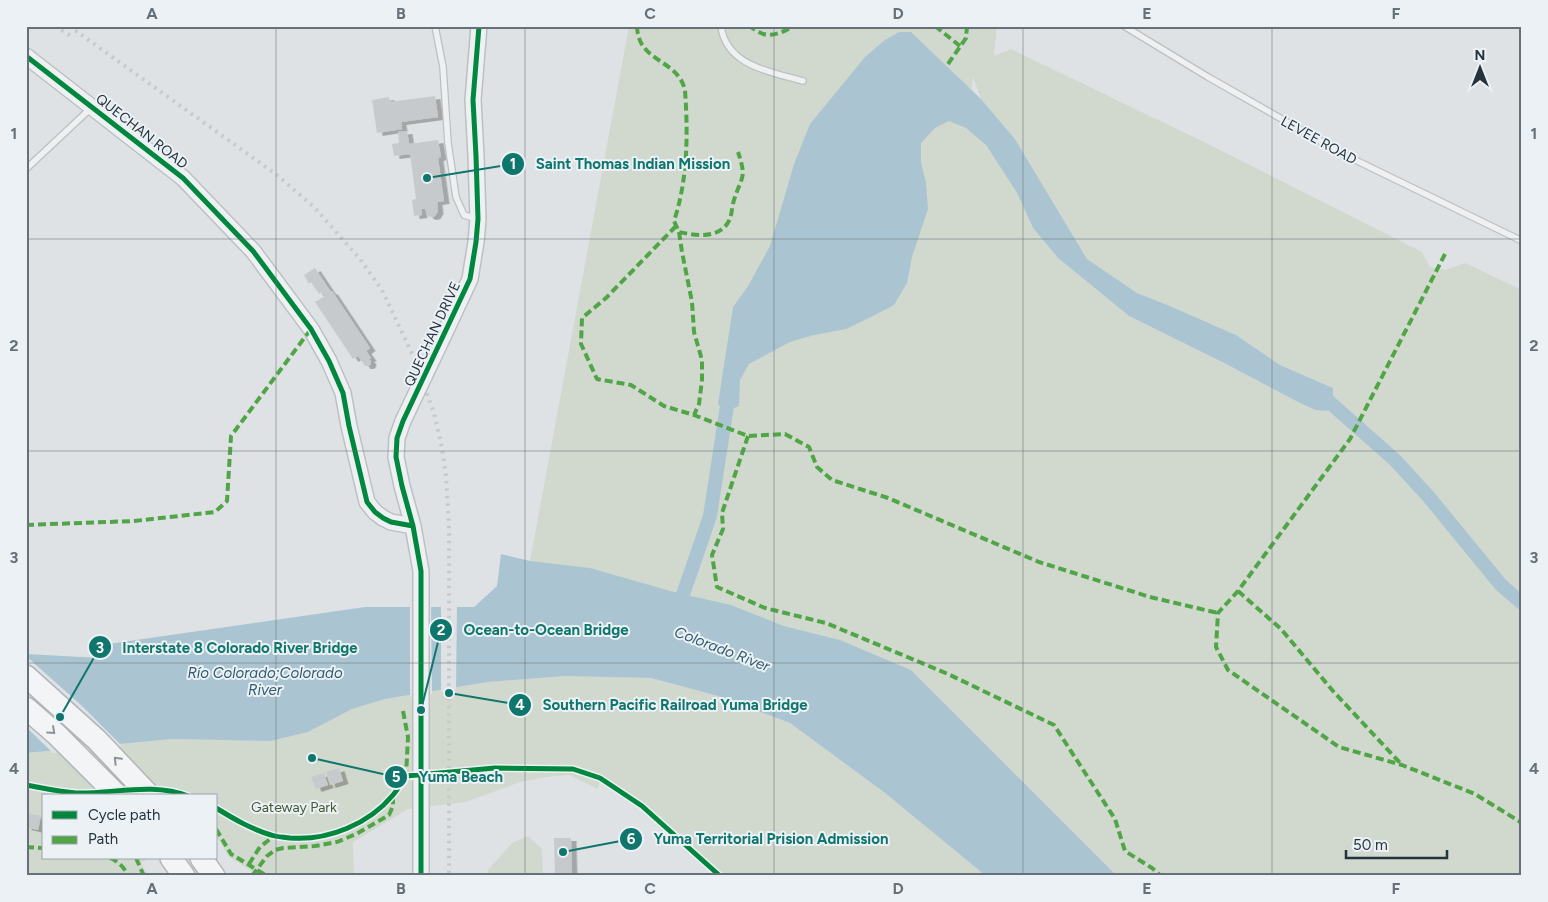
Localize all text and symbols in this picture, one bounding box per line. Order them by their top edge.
text: A [146,4,158,23]
text: B [396,4,406,23]
text: C [644,4,656,23]
text: D [892,4,904,23]
text: E [1142,4,1152,23]
text: F [1392,4,1401,23]
north arrow [1456,42,1506,92]
text: N [1475,47,1485,64]
street label: QUECHAN ROAD [92,90,191,173]
street label: LEVEE ROAD [1278,113,1360,168]
text: 1 [11,124,17,143]
text: 1 [1531,124,1537,143]
callout: Saint Thomas Indian Mission [500,149,740,179]
text: 1 [510,155,516,173]
text: Saint Thomas Indian Mission [536,155,730,173]
street label: QUECHAN DRIVE [401,279,464,389]
text: 2 [9,336,19,355]
text: 2 [1529,336,1539,355]
text: 3 [10,548,19,567]
text: 3 [1530,548,1539,567]
callout: Ocean-to-Ocean Bridge [429,615,639,645]
text: 2 [437,621,446,639]
text: Ocean-to-Ocean Bridge [463,621,629,639]
water label: Colorado River [672,623,773,676]
callout: Interstate 8 Colorado River Bridge [87,632,367,662]
text: 3 [96,639,104,657]
text: Interstate 8 Colorado River Bridge [122,639,358,657]
water label: Río Colorado;Colorado River [187,664,343,699]
callout: Southern Pacific Railroad Yuma Bridge [507,690,817,720]
text: 4 [515,696,525,714]
text: Southern Pacific Railroad Yuma Bridge [543,696,808,714]
one-way arrow [47,725,56,734]
one-way arrow [114,757,123,766]
text: 4 [9,759,19,778]
text: 4 [1529,759,1539,778]
callout: Yuma Beach [384,762,513,792]
text: 5 [392,768,401,786]
text: Yuma Beach [419,768,503,786]
legend [42,794,218,860]
park label: Gateway Park [251,799,337,816]
text: Cycle path [88,806,160,824]
callout: Yuma Territorial Prision Admission [618,824,898,854]
scale bar [1346,827,1447,859]
text: Path [88,830,118,848]
text: 6 [627,830,636,848]
text: Yuma Territorial Prision Admission [654,830,888,848]
text: 50 m [1353,836,1388,854]
text: A [146,879,158,898]
text: B [396,879,406,898]
text: C [644,879,656,898]
text: D [892,879,904,898]
text: E [1142,879,1152,898]
text: F [1392,879,1401,898]

